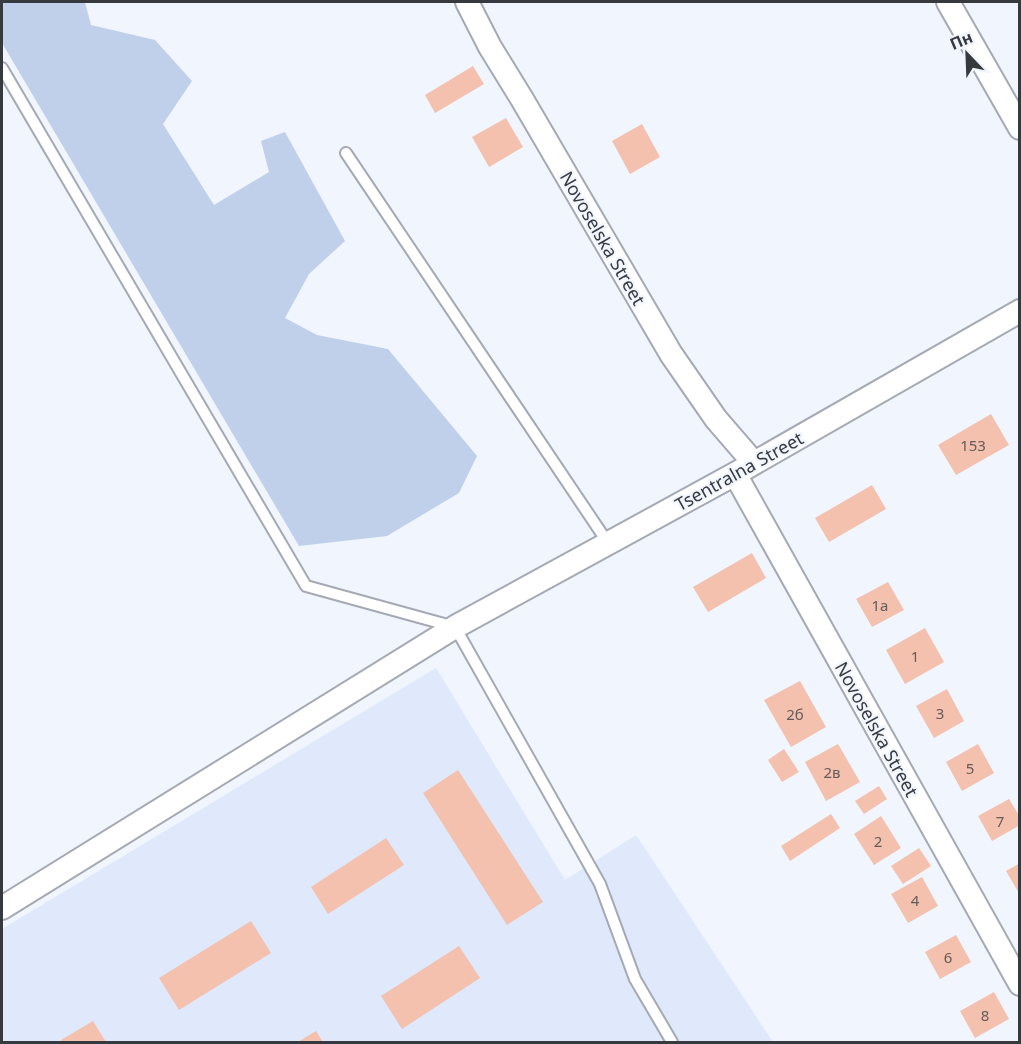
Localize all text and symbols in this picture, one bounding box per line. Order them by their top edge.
north arrow [937,24,997,84]
text: Пн [946,26,976,55]
street label: Novoselska Street [555,167,651,310]
street label: Tsentralna Street [671,426,808,516]
house number: 153 [960,435,986,455]
house number: 1а [872,595,888,615]
house number: 1 [911,646,919,666]
street label: Novoselska Street [830,657,924,801]
house number: 3 [936,703,944,723]
house number: 2б [786,704,804,724]
house number: 5 [966,758,974,778]
house number: 2в [823,762,841,782]
house number: 7 [996,811,1004,831]
house number: 2 [874,831,882,851]
house number: 4 [911,890,920,910]
house number: 6 [944,947,952,967]
house number: 8 [981,1005,989,1025]

